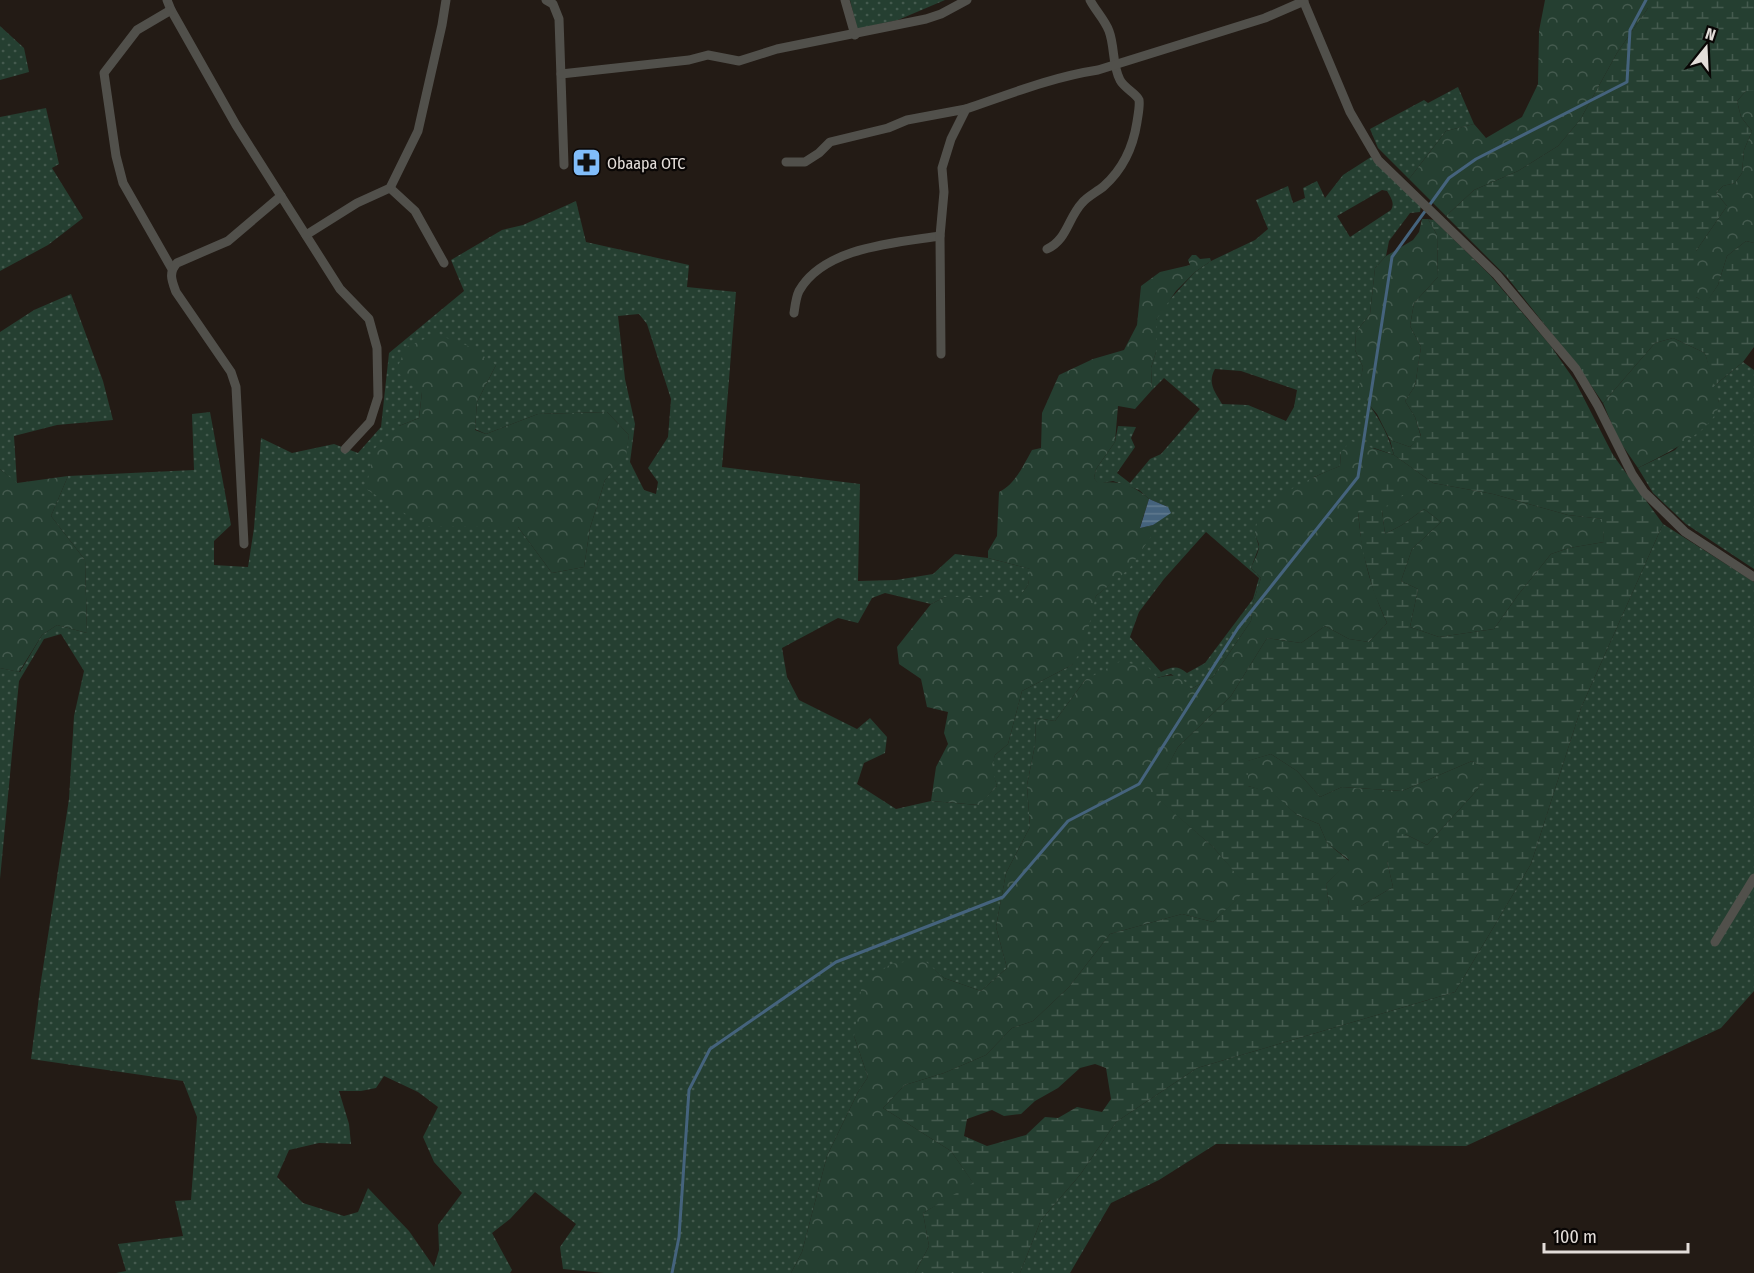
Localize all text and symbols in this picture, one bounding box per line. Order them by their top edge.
north arrow [1676,18,1736,78]
text: N [1703,24,1718,45]
pharmacy icon: Obaapa OTC [570,147,602,179]
place label: Obaapa OTC [607,154,685,173]
scale bar [1544,1216,1688,1254]
text: 100 m [1553,1226,1597,1248]

